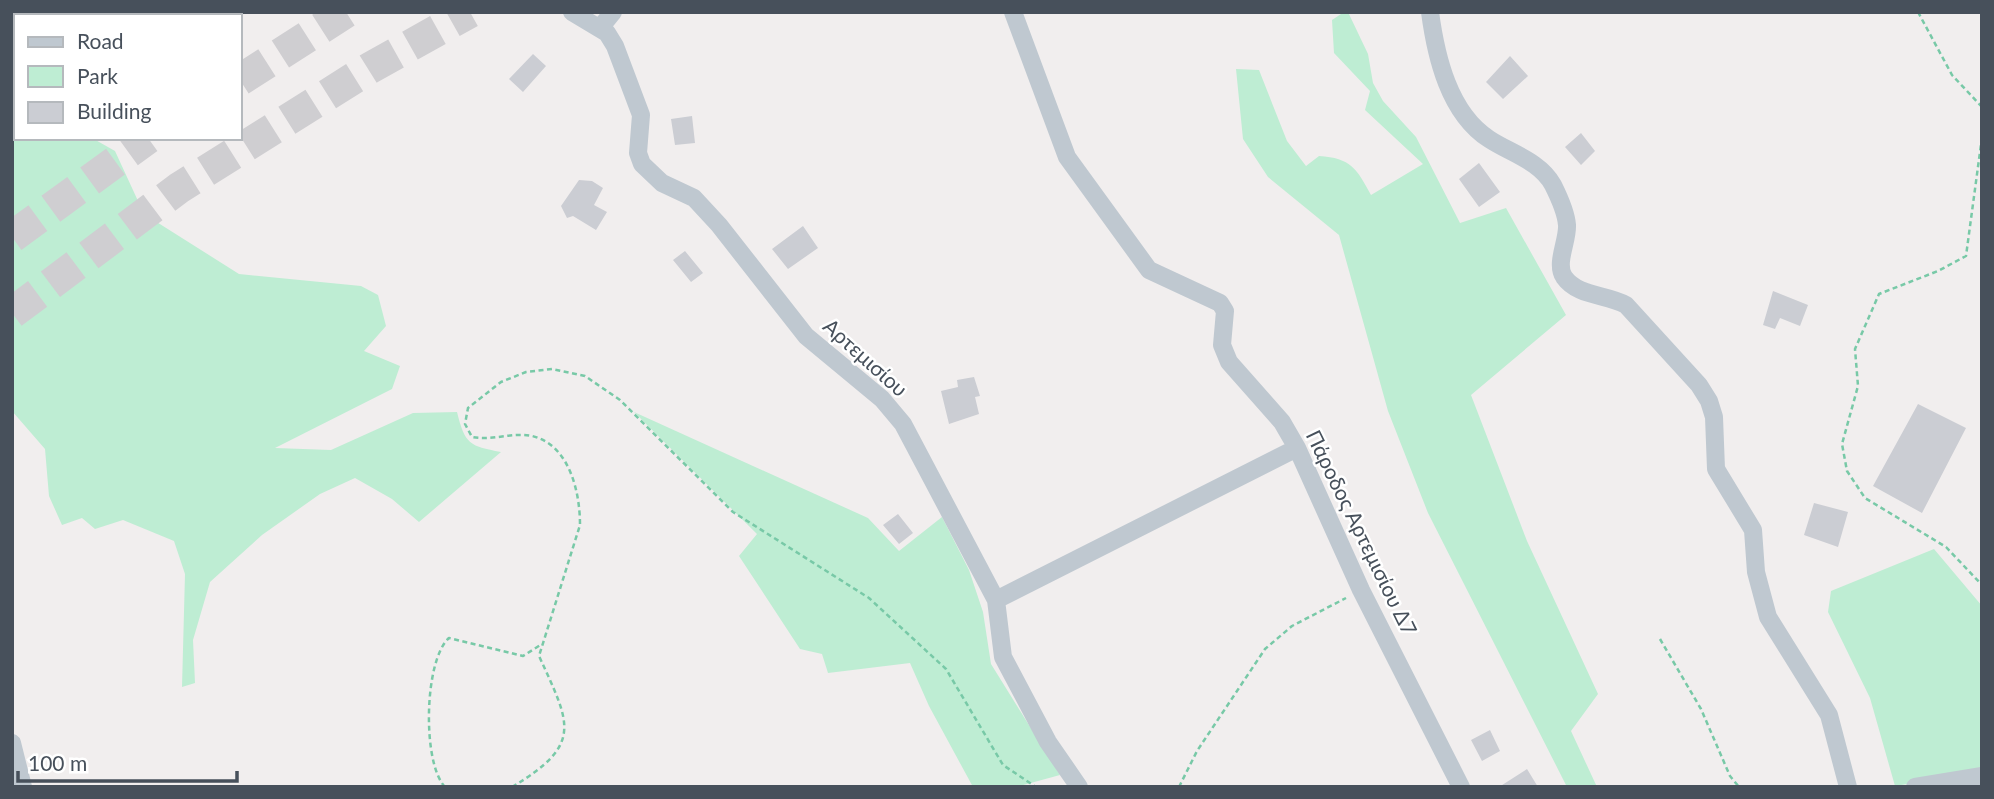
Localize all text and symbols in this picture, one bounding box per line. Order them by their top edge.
legend [14,14,242,140]
text: Road [77,28,124,53]
text: Park [77,63,118,88]
text: Building [77,98,152,123]
street label: Αρτεμισίου [819,313,913,401]
street label: Πάροδος Αρτεμισίου Δ7 [1302,426,1423,639]
scale bar [18,740,236,784]
text: 100 m [28,750,87,775]

